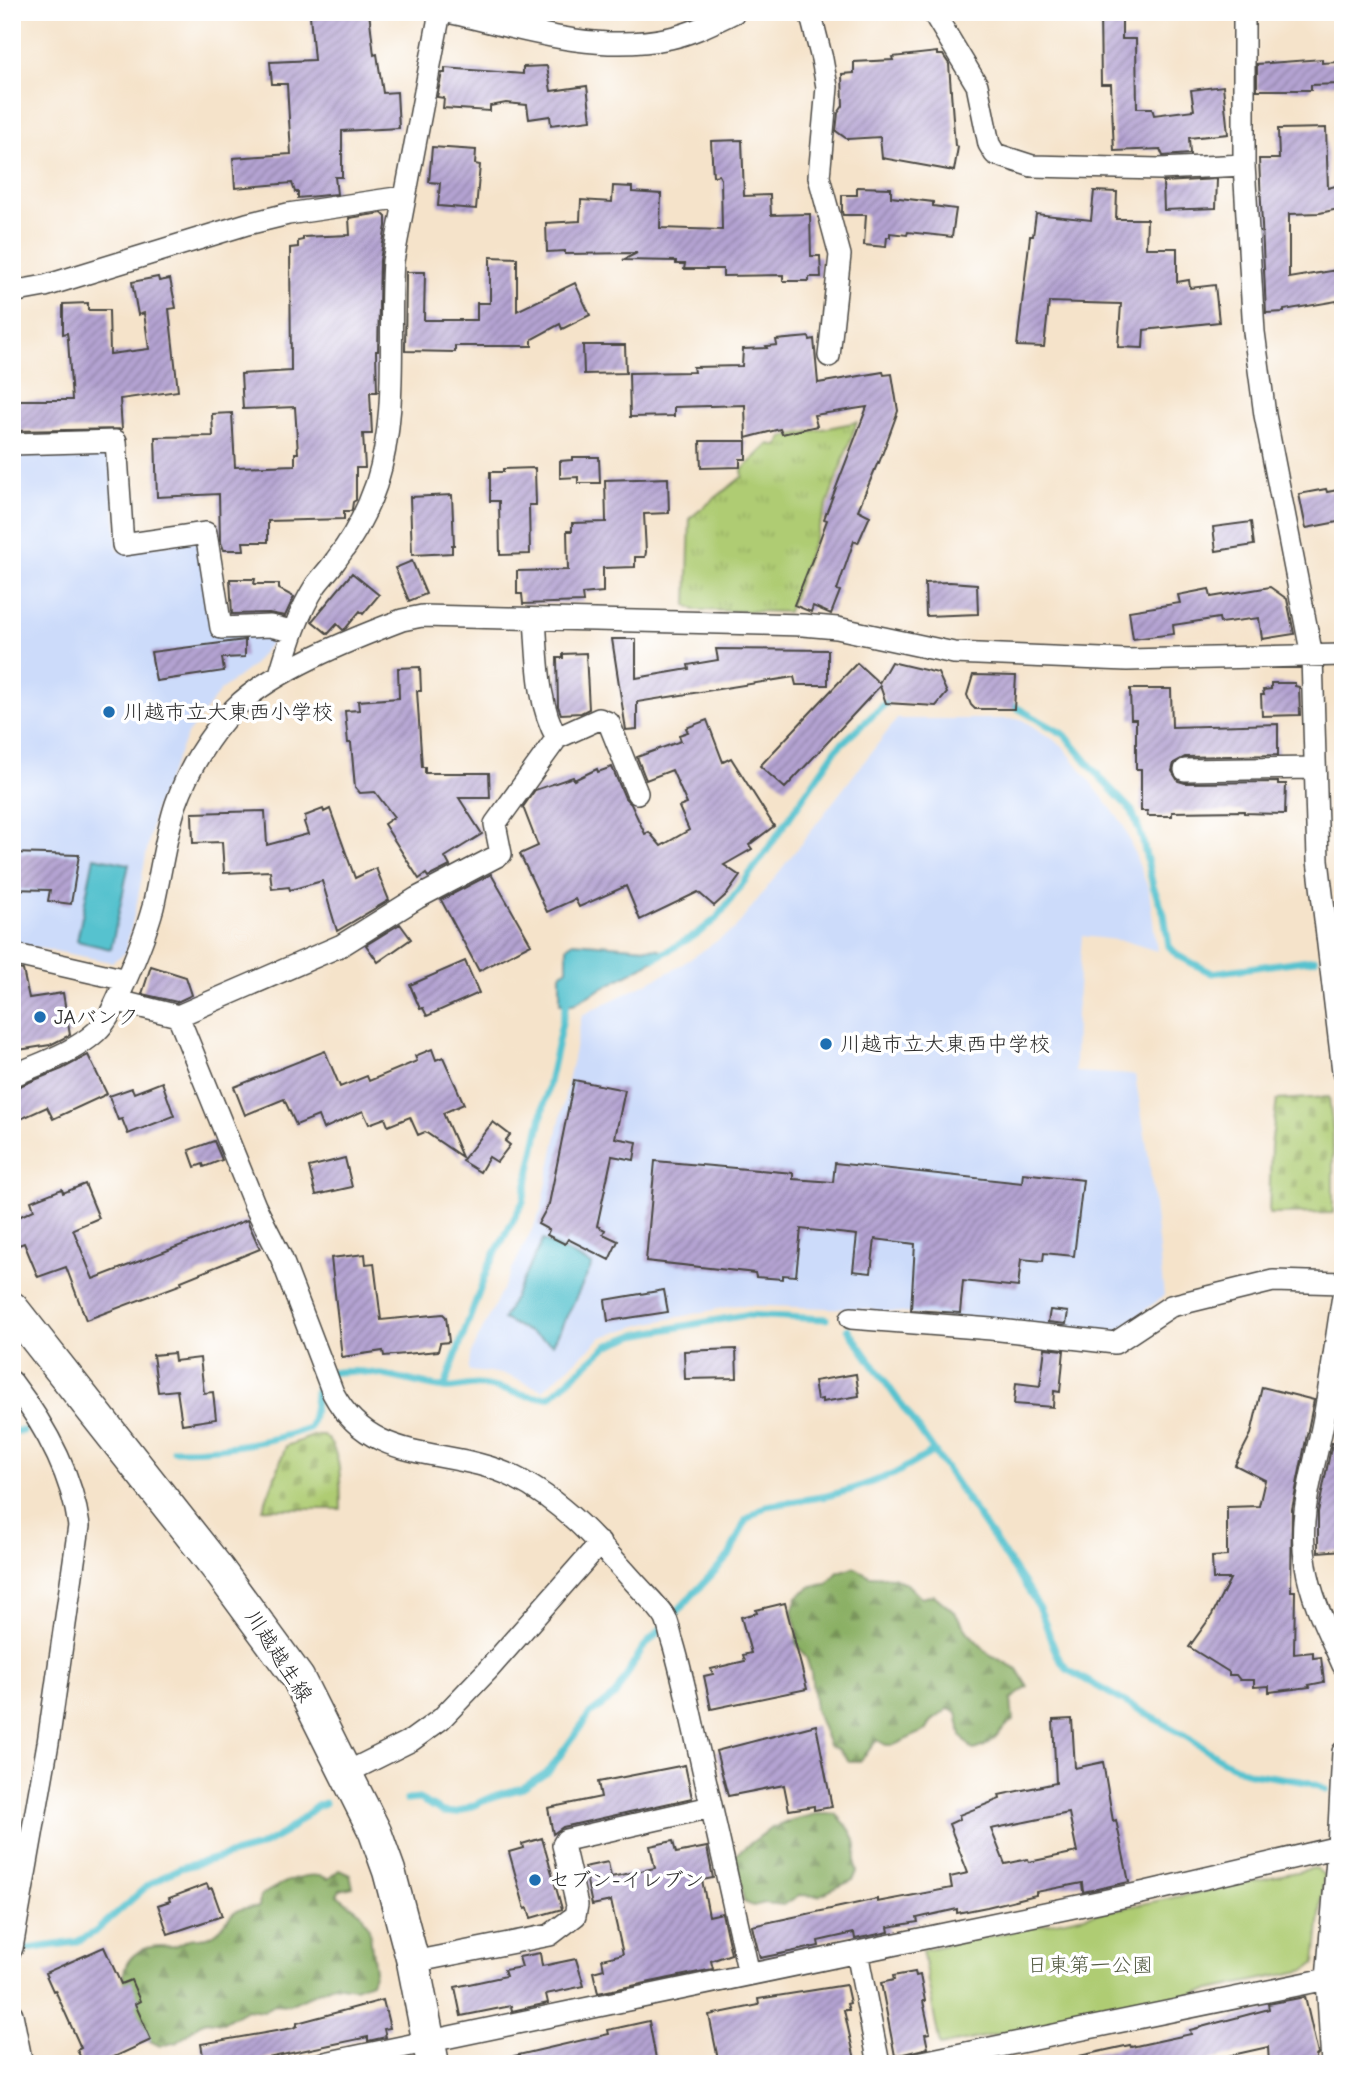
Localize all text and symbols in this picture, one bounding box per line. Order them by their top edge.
place label: 川越市立大東西小学校 [123,700,333,724]
marker: 川越市立大東西小学校 [101,704,117,720]
place label: JAバンク [54,1005,139,1029]
marker: JAバンク [32,1009,48,1025]
place label: 川越市立大東西中学校 [840,1032,1050,1056]
marker: 川越市立大東西中学校 [818,1036,834,1052]
street label: 川越越生線 [240,1605,318,1707]
place label: セブン-イレブン [549,1868,704,1892]
marker: セブン-イレブン [527,1872,543,1888]
park label: 日東第一公園 [1027,1953,1153,1977]

